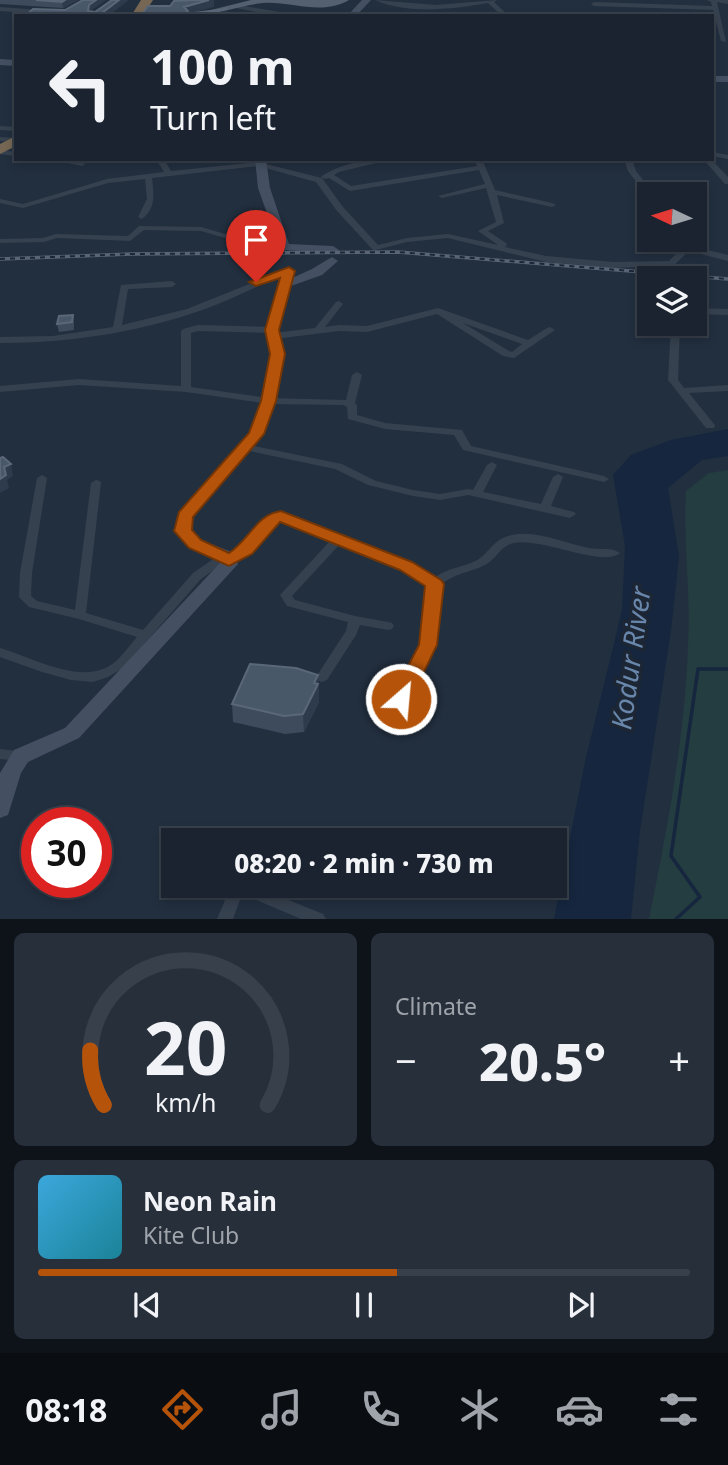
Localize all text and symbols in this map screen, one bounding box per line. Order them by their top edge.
text: 100 m [150,33,295,99]
icon: left [35,42,126,133]
text: Turn left [150,96,276,139]
north arrow [637,182,707,252]
map controls [637,182,707,336]
pin [226,210,286,282]
icon: arrive [237,221,275,259]
button: layers [637,266,707,336]
water label: Kodur River [601,582,659,732]
position arrow [364,662,438,736]
speed limit sign: 30 [21,807,112,898]
text: 08:20 · 2 min · 730 m [234,845,494,881]
text: Climate [395,990,477,1022]
text: 20 [144,998,227,1097]
text: 20.5° [479,1025,606,1096]
text: − [395,1034,417,1086]
text: + [668,1034,690,1086]
text: km/h [155,1085,216,1119]
text: Neon Rain [143,1183,277,1219]
text: Kite Club [143,1219,239,1251]
icon: previous [128,1286,166,1324]
icon: pause [345,1286,383,1324]
icon: next [562,1286,600,1324]
icon: directions [158,1385,207,1434]
icon: music [257,1385,306,1434]
icon: phone [356,1385,405,1434]
icon: climate [455,1385,504,1434]
icon: car [555,1385,604,1434]
icon: filters [654,1385,703,1434]
text: 08:18 [25,1388,107,1431]

